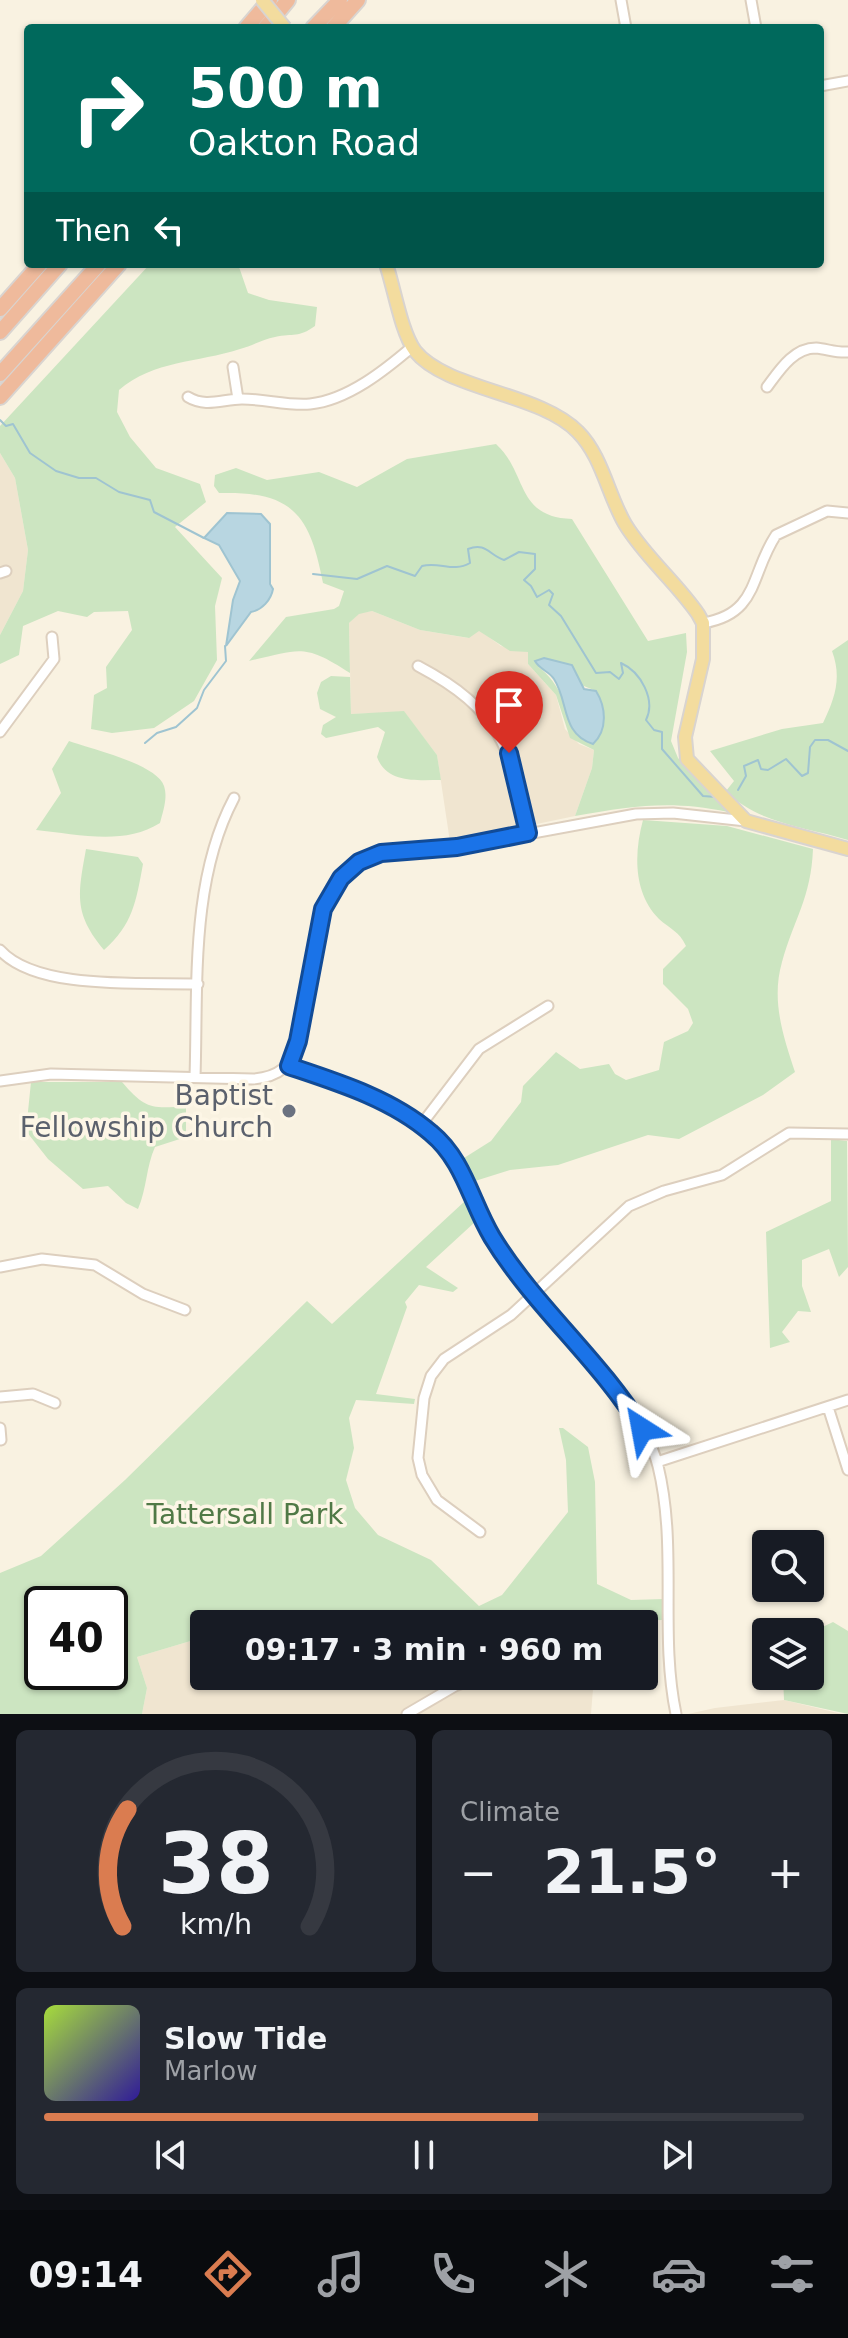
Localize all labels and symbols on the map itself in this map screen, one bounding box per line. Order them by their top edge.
pin [475,671,543,753]
place label: Baptist Fellowship Church [20,1079,273,1144]
marker: Baptist Fellowship Church [280,1102,298,1120]
position arrow [600,1387,684,1471]
park label: Tattersall Park [145,1498,344,1531]
speed limit sign: 40 [24,1586,128,1690]

